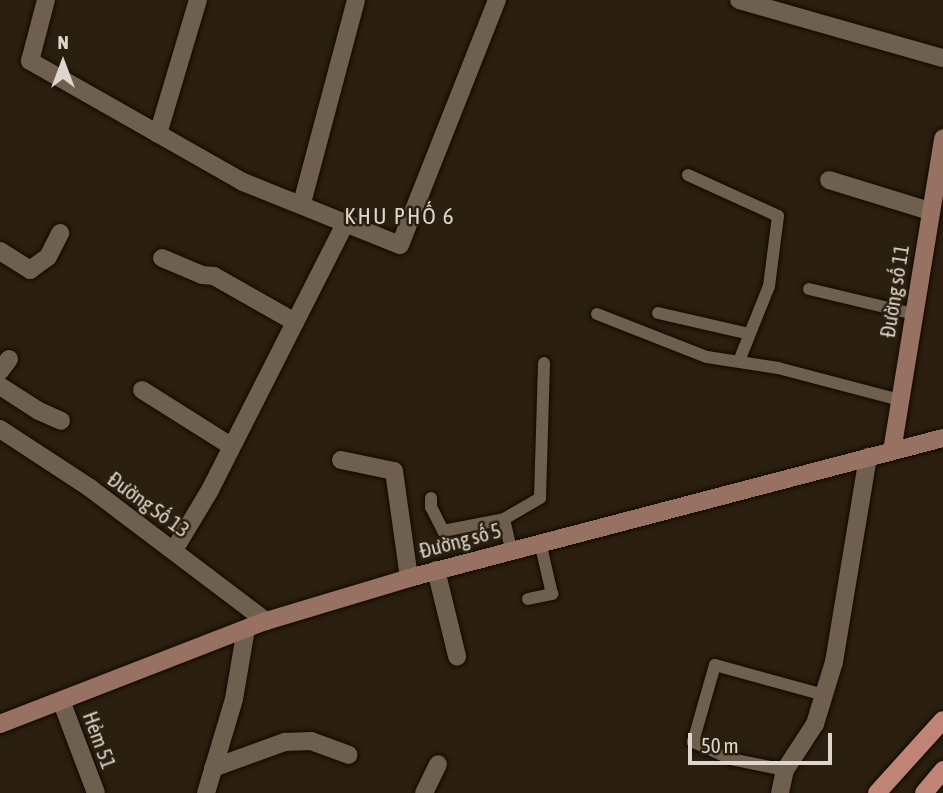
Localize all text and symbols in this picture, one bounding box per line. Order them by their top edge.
north arrow [28,28,98,98]
text: N [57,31,69,53]
district label: KHU PHỐ 6 [345,202,455,230]
street label: Đường số 11 [874,243,914,339]
street label: Đường Số 13 [103,466,195,542]
street label: Đường số 5 [416,517,504,563]
street label: Hẻm 51 [78,708,122,772]
scale bar [691,720,834,764]
text: 50 m [701,733,739,757]

